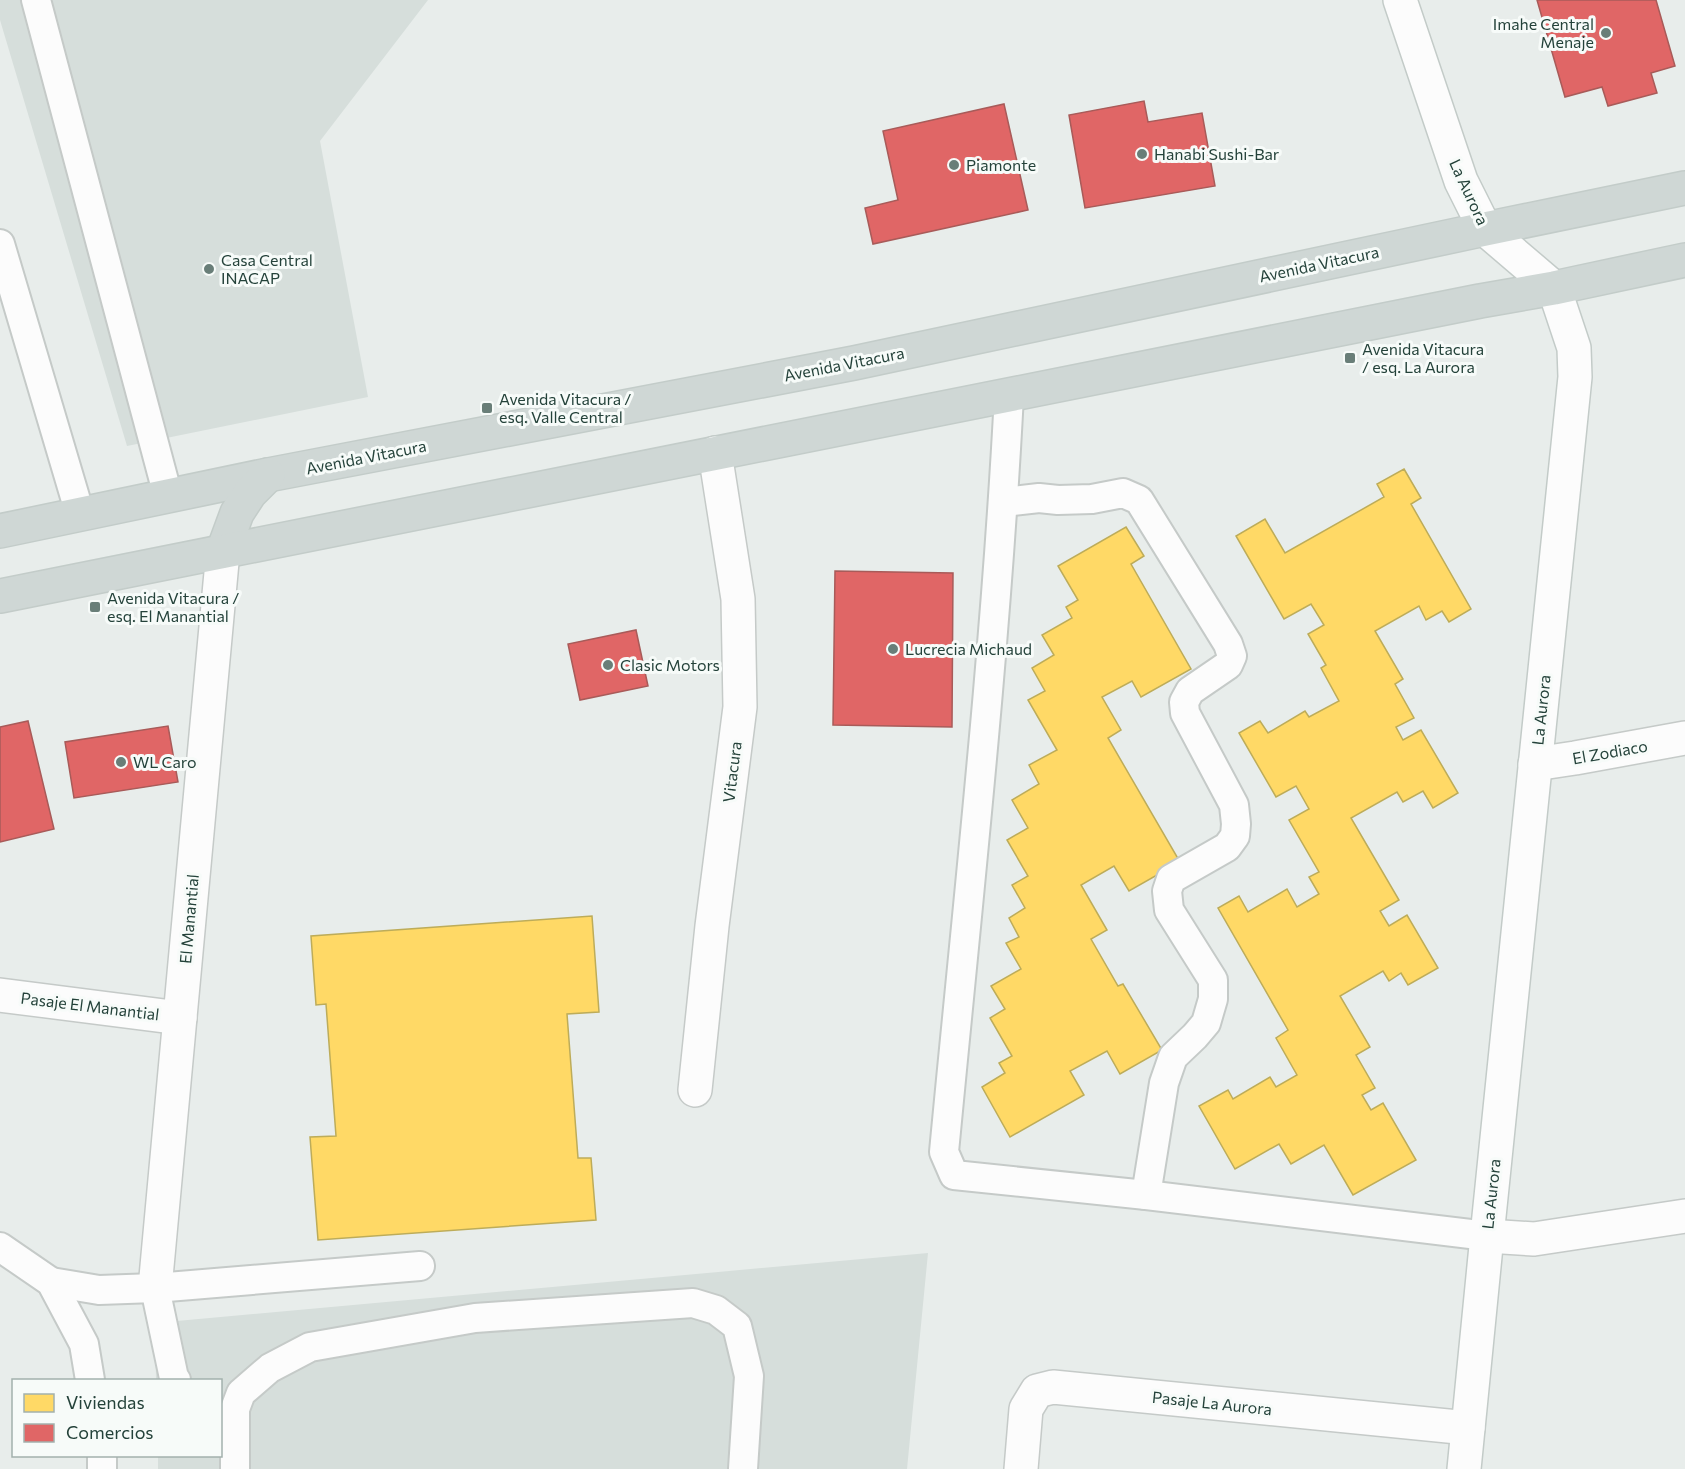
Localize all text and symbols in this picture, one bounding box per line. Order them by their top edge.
place label: Imahe Central Menaje [1493,14,1594,51]
marker: Imahe Central Menaje [1599,26,1613,40]
place label: Hanabi Sushi-Bar [1154,144,1280,163]
marker: Hanabi Sushi-Bar [1135,147,1149,161]
place label: Piamonte [966,155,1036,174]
street label: La Aurora [1446,156,1493,228]
marker: Piamonte [947,158,961,172]
street label: Avenida Vitacura [1257,242,1381,286]
place label: Casa Central INACAP [221,250,313,287]
marker: Casa Central INACAP [202,262,216,276]
place label: Avenida Vitacura / esq. La Aurora [1362,339,1484,376]
street label: Avenida Vitacura [782,343,906,384]
marker: Avenida Vitacura / esq. La Aurora [1343,351,1357,365]
place label: Avenida Vitacura / esq. Valle Central [499,389,631,426]
marker: Avenida Vitacura / esq. Valle Central [480,401,494,415]
street label: Avenida Vitacura [304,436,428,477]
place label: Avenida Vitacura / esq. El Manantial [107,588,239,625]
marker: Avenida Vitacura / esq. El Manantial [88,600,102,614]
place label: Lucrecia Michaud [905,639,1032,658]
marker: Lucrecia Michaud [886,642,900,656]
place label: Clasic Motors [620,655,720,674]
marker: Clasic Motors [601,658,615,672]
street label: La Aurora [1527,674,1554,746]
street label: El Zodiaco [1571,736,1649,767]
street label: Vitacura [718,740,745,804]
place label: WL Caro [133,752,197,771]
marker: WL Caro [114,755,128,769]
street label: El Manantial [175,873,202,965]
street label: Pasaje El Manantial [20,988,161,1023]
street label: La Aurora [1477,1158,1504,1230]
legend [12,1379,222,1457]
street label: Pasaje La Aurora [1151,1387,1273,1418]
text: Viviendas [66,1391,145,1413]
text: Comercios [66,1421,153,1443]

